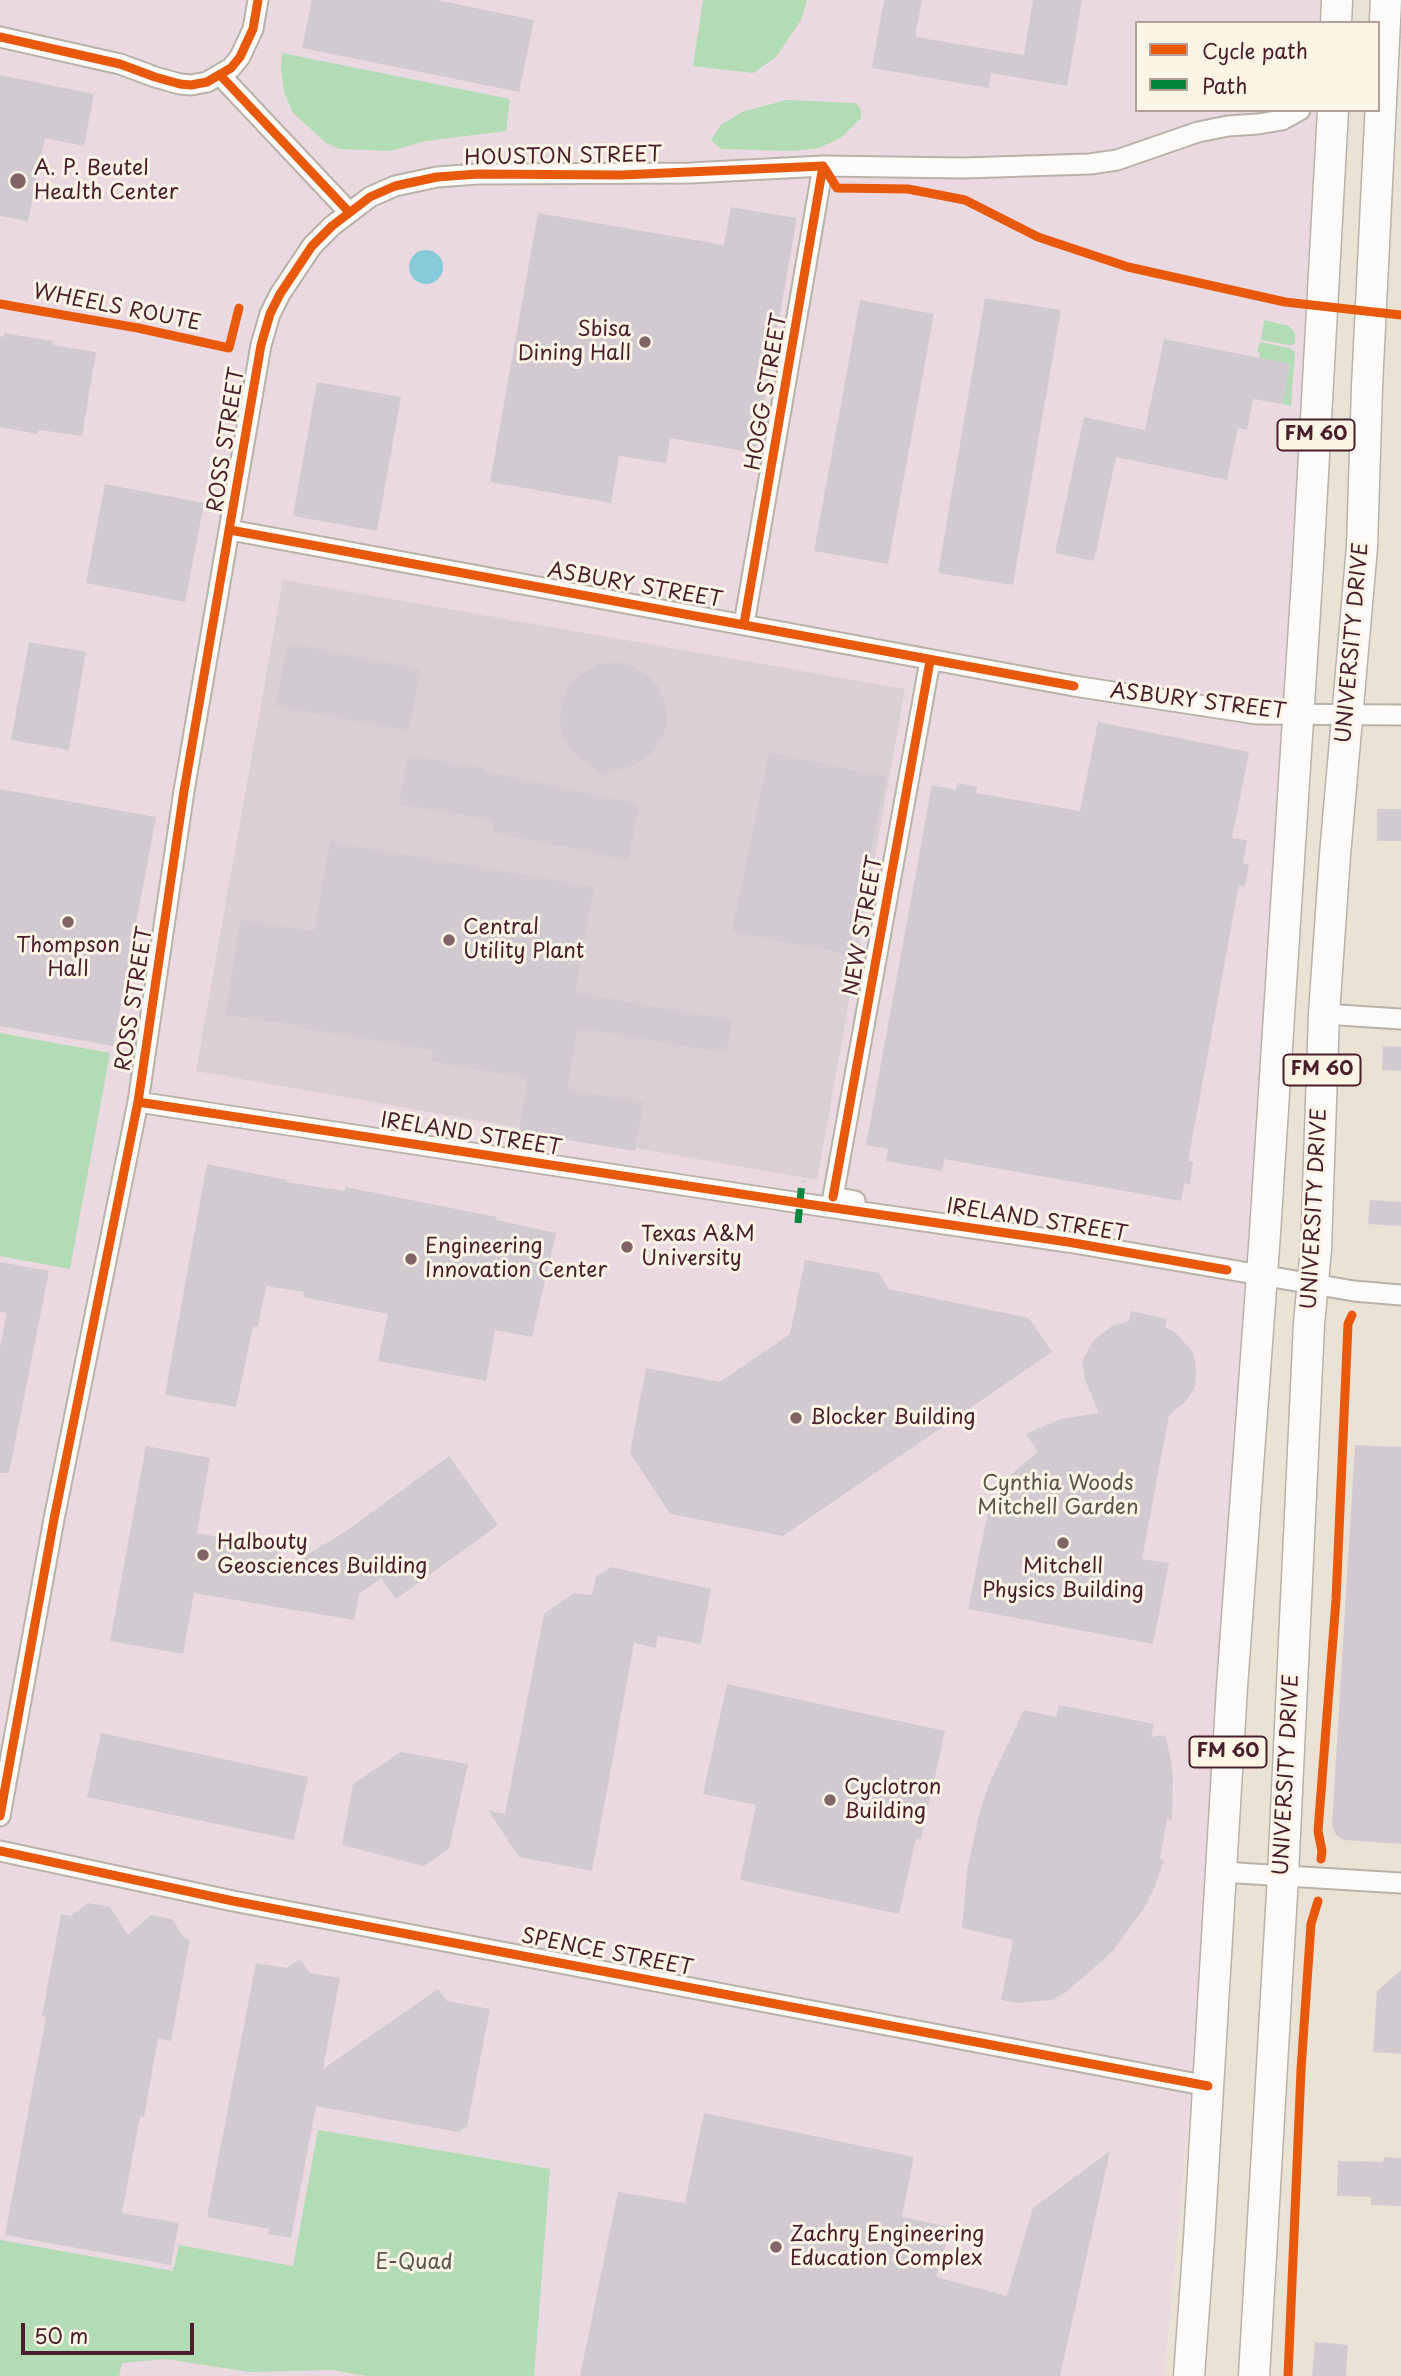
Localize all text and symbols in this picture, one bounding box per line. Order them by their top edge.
legend [1135,21,1380,112]
text: Cycle path [1202,34,1308,66]
text: Path [1202,69,1247,101]
street label: HOUSTON STREET [464,143,662,171]
place label: A. P. Beutel Health Center [34,156,178,206]
marker: A. P. Beutel Health Center [8,171,28,191]
street label: WHEELS ROUTE [31,279,203,337]
street label: HOGG STREET [741,312,793,472]
place label: Sbisa Dining Hall [518,317,631,367]
marker: Sbisa Dining Hall [637,334,653,350]
street label: ROSS STREET [203,366,251,514]
road number: FM 60 [1278,420,1354,450]
street label: UNIVERSITY DRIVE [1332,542,1374,744]
street label: ASBURY STREET [546,558,724,614]
street label: ASBURY STREET [1109,679,1287,725]
street label: NEW STREET [839,854,889,998]
marker: Thompson Hall [60,914,76,930]
place label: Central Utility Plant [463,915,584,965]
street label: ROSS STREET [111,925,159,1073]
marker: Central Utility Plant [441,932,457,948]
place label: Thompson Hall [16,933,120,983]
road number: FM 60 [1284,1054,1360,1086]
street label: IRELAND STREET [379,1108,563,1162]
street label: UNIVERSITY DRIVE [1297,1108,1333,1310]
street label: IRELAND STREET [945,1194,1129,1248]
place label: Texas A&M University [641,1222,755,1272]
place label: Engineering Innovation Center [425,1234,607,1284]
marker: Texas A&M University [619,1239,635,1255]
marker: Engineering Innovation Center [403,1251,419,1267]
place label: Blocker Building [810,1405,976,1431]
marker: Blocker Building [788,1410,804,1426]
park label: Cynthia Woods Mitchell Garden [977,1471,1139,1521]
place label: Halbouty Geosciences Building [217,1530,427,1580]
marker: Mitchell Physics Building [1055,1535,1071,1551]
marker: Halbouty Geosciences Building [195,1547,211,1563]
place label: Mitchell Physics Building [982,1554,1144,1604]
street label: UNIVERSITY DRIVE [1269,1674,1305,1876]
road number: FM 60 [1190,1736,1266,1768]
place label: Cyclotron Building [844,1775,941,1825]
marker: Cyclotron Building [822,1792,838,1808]
street label: SPENCE STREET [519,1924,695,1982]
place label: Zachry Engineering Education Complex [790,2222,984,2272]
marker: Zachry Engineering Education Complex [768,2239,784,2255]
park label: E-Quad [375,2250,453,2276]
scale bar [24,2310,198,2354]
text: 50 m [34,2319,88,2351]

